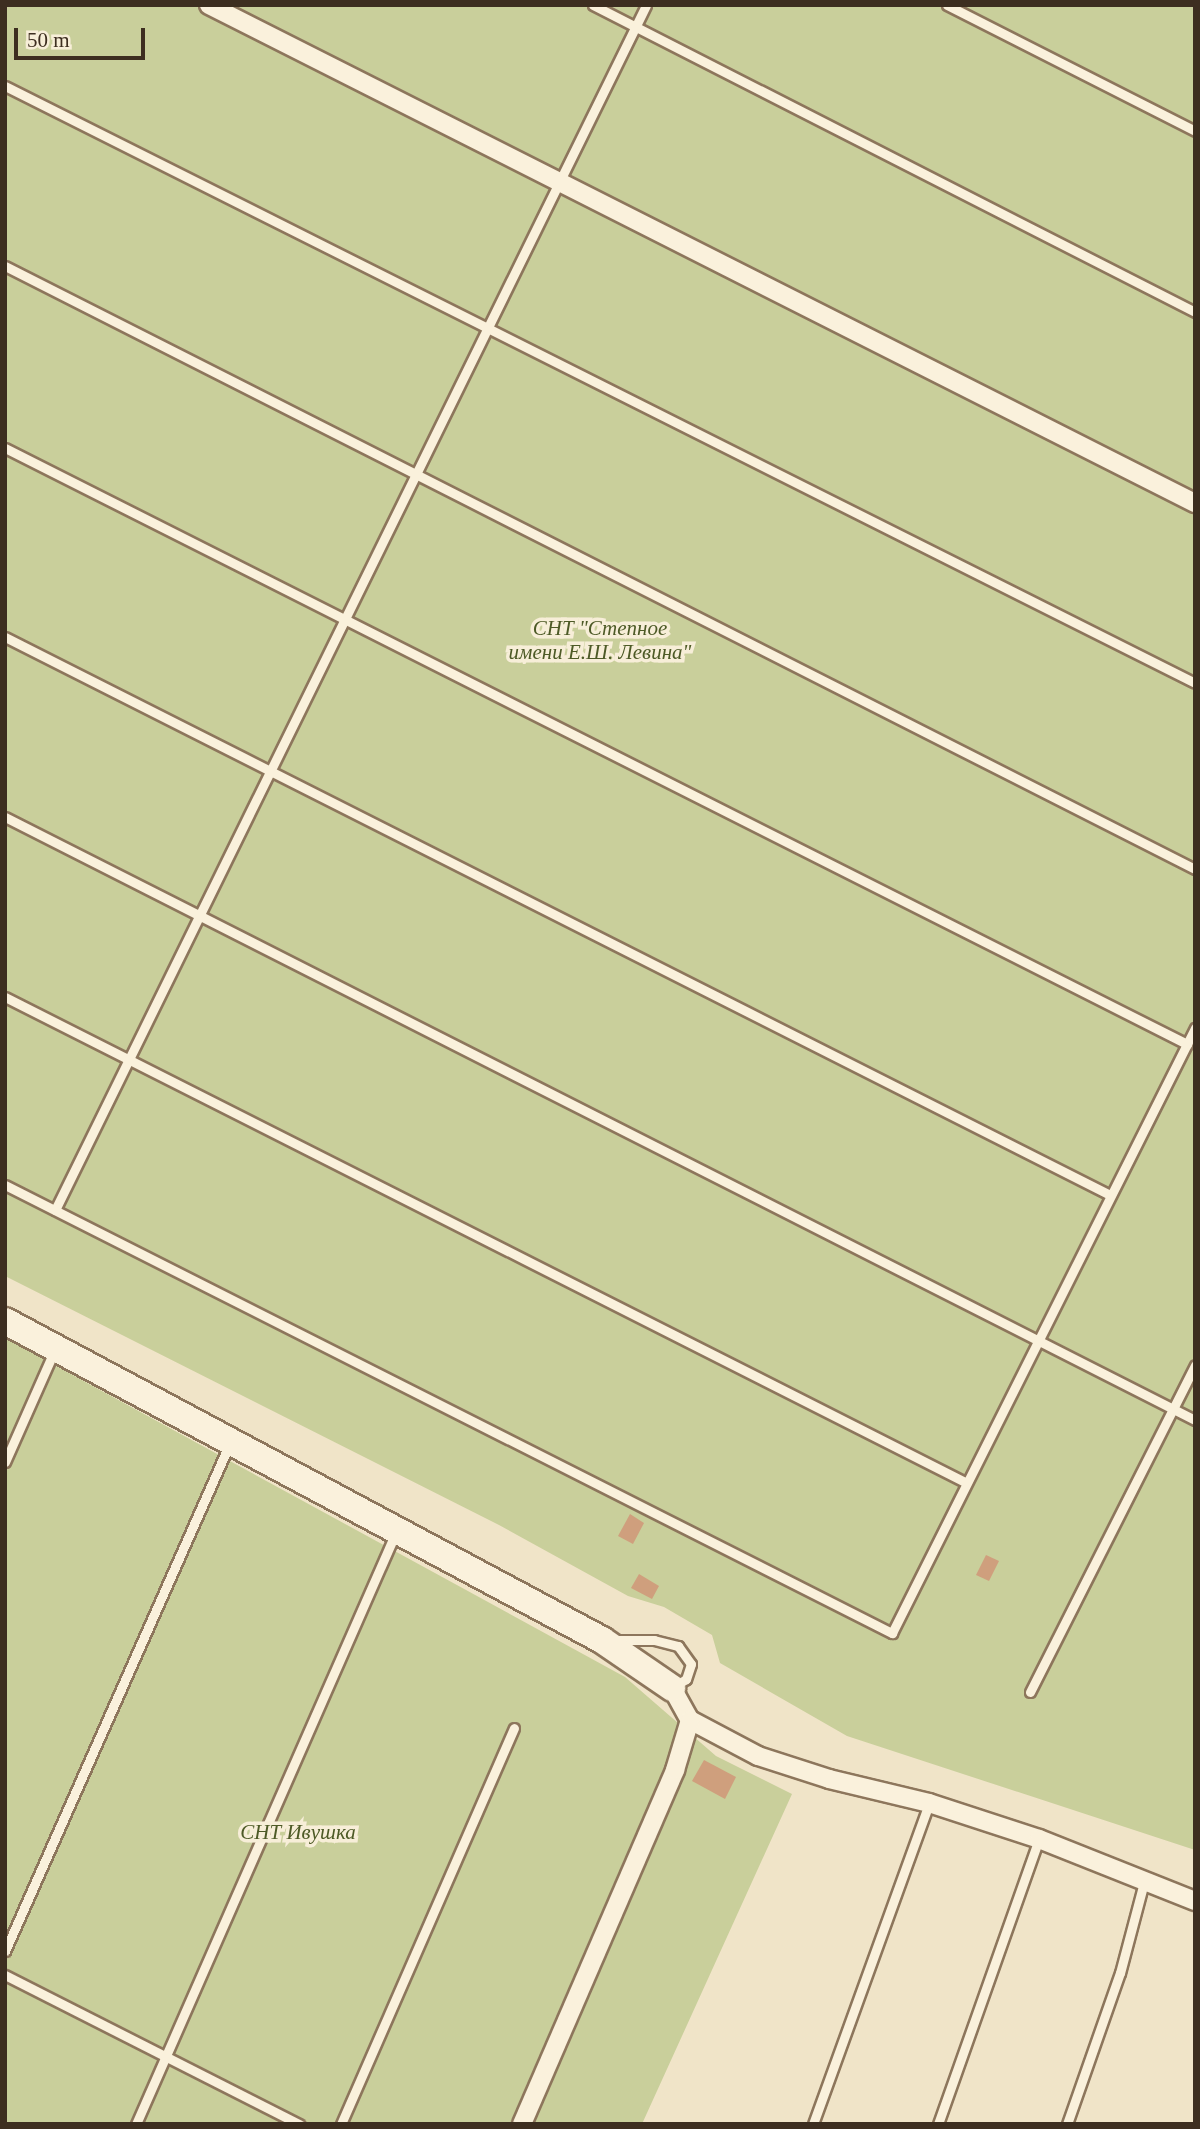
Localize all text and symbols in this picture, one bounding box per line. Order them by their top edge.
scale bar [18,14,149,58]
text: 50 m [27,28,70,52]
park label: СНТ "Степное имени Е.Ш. Левина" [509,615,691,665]
park label: СНТ Ивушка [240,1819,356,1845]

